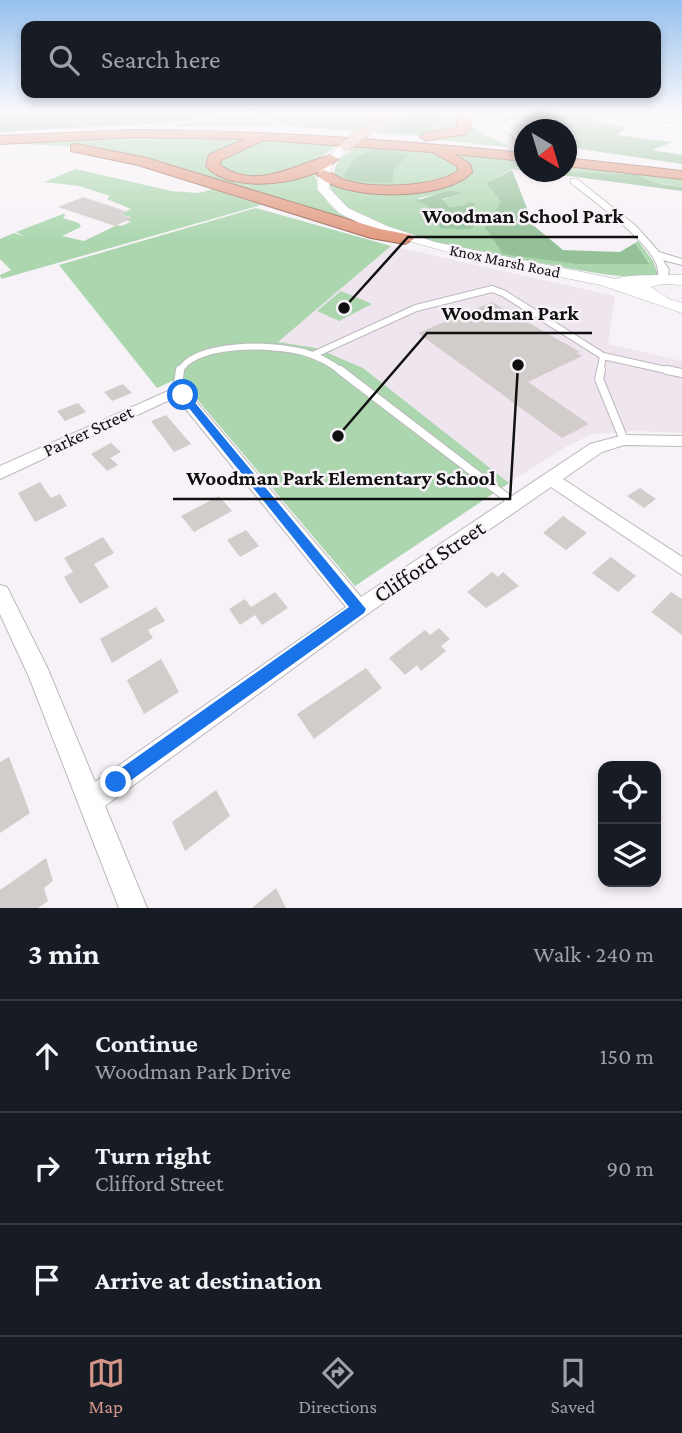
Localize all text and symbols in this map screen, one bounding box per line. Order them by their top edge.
search box [21,21,661,98]
icon: search [45,41,83,79]
text: Search here [101,45,220,74]
north arrow [514,119,577,182]
callout: Woodman School Park [408,195,638,237]
text: Woodman School Park [421,204,624,228]
street label: Knox Marsh Road [448,241,562,281]
callout: Woodman Park [427,291,592,333]
text: Woodman Park [440,301,579,325]
route start [167,379,198,410]
street label: Parker Street [40,401,137,461]
callout: Woodman Park Elementary School [173,457,510,499]
text: Woodman Park Elementary School [185,466,496,490]
street label: Clifford Street [368,514,490,608]
map controls [598,761,661,887]
button: locate [598,761,661,824]
route end [100,766,131,797]
button: layers [598,824,661,887]
text: 3 min [28,937,100,970]
text: Walk · 240 m [534,941,654,967]
text: Continue [95,1029,198,1058]
icon: ahead [28,1037,66,1075]
text: 150 m [600,1043,654,1069]
text: Woodman Park Drive [95,1058,291,1084]
text: Turn right [95,1141,211,1170]
icon: right [28,1149,66,1187]
text: 90 m [607,1155,654,1181]
text: Clifford Street [95,1170,224,1196]
icon: arrive [28,1261,66,1299]
text: Arrive at destination [95,1266,322,1295]
tab: Map [87,1354,125,1417]
tab: Directions [298,1354,377,1417]
tab: Saved [551,1354,595,1417]

